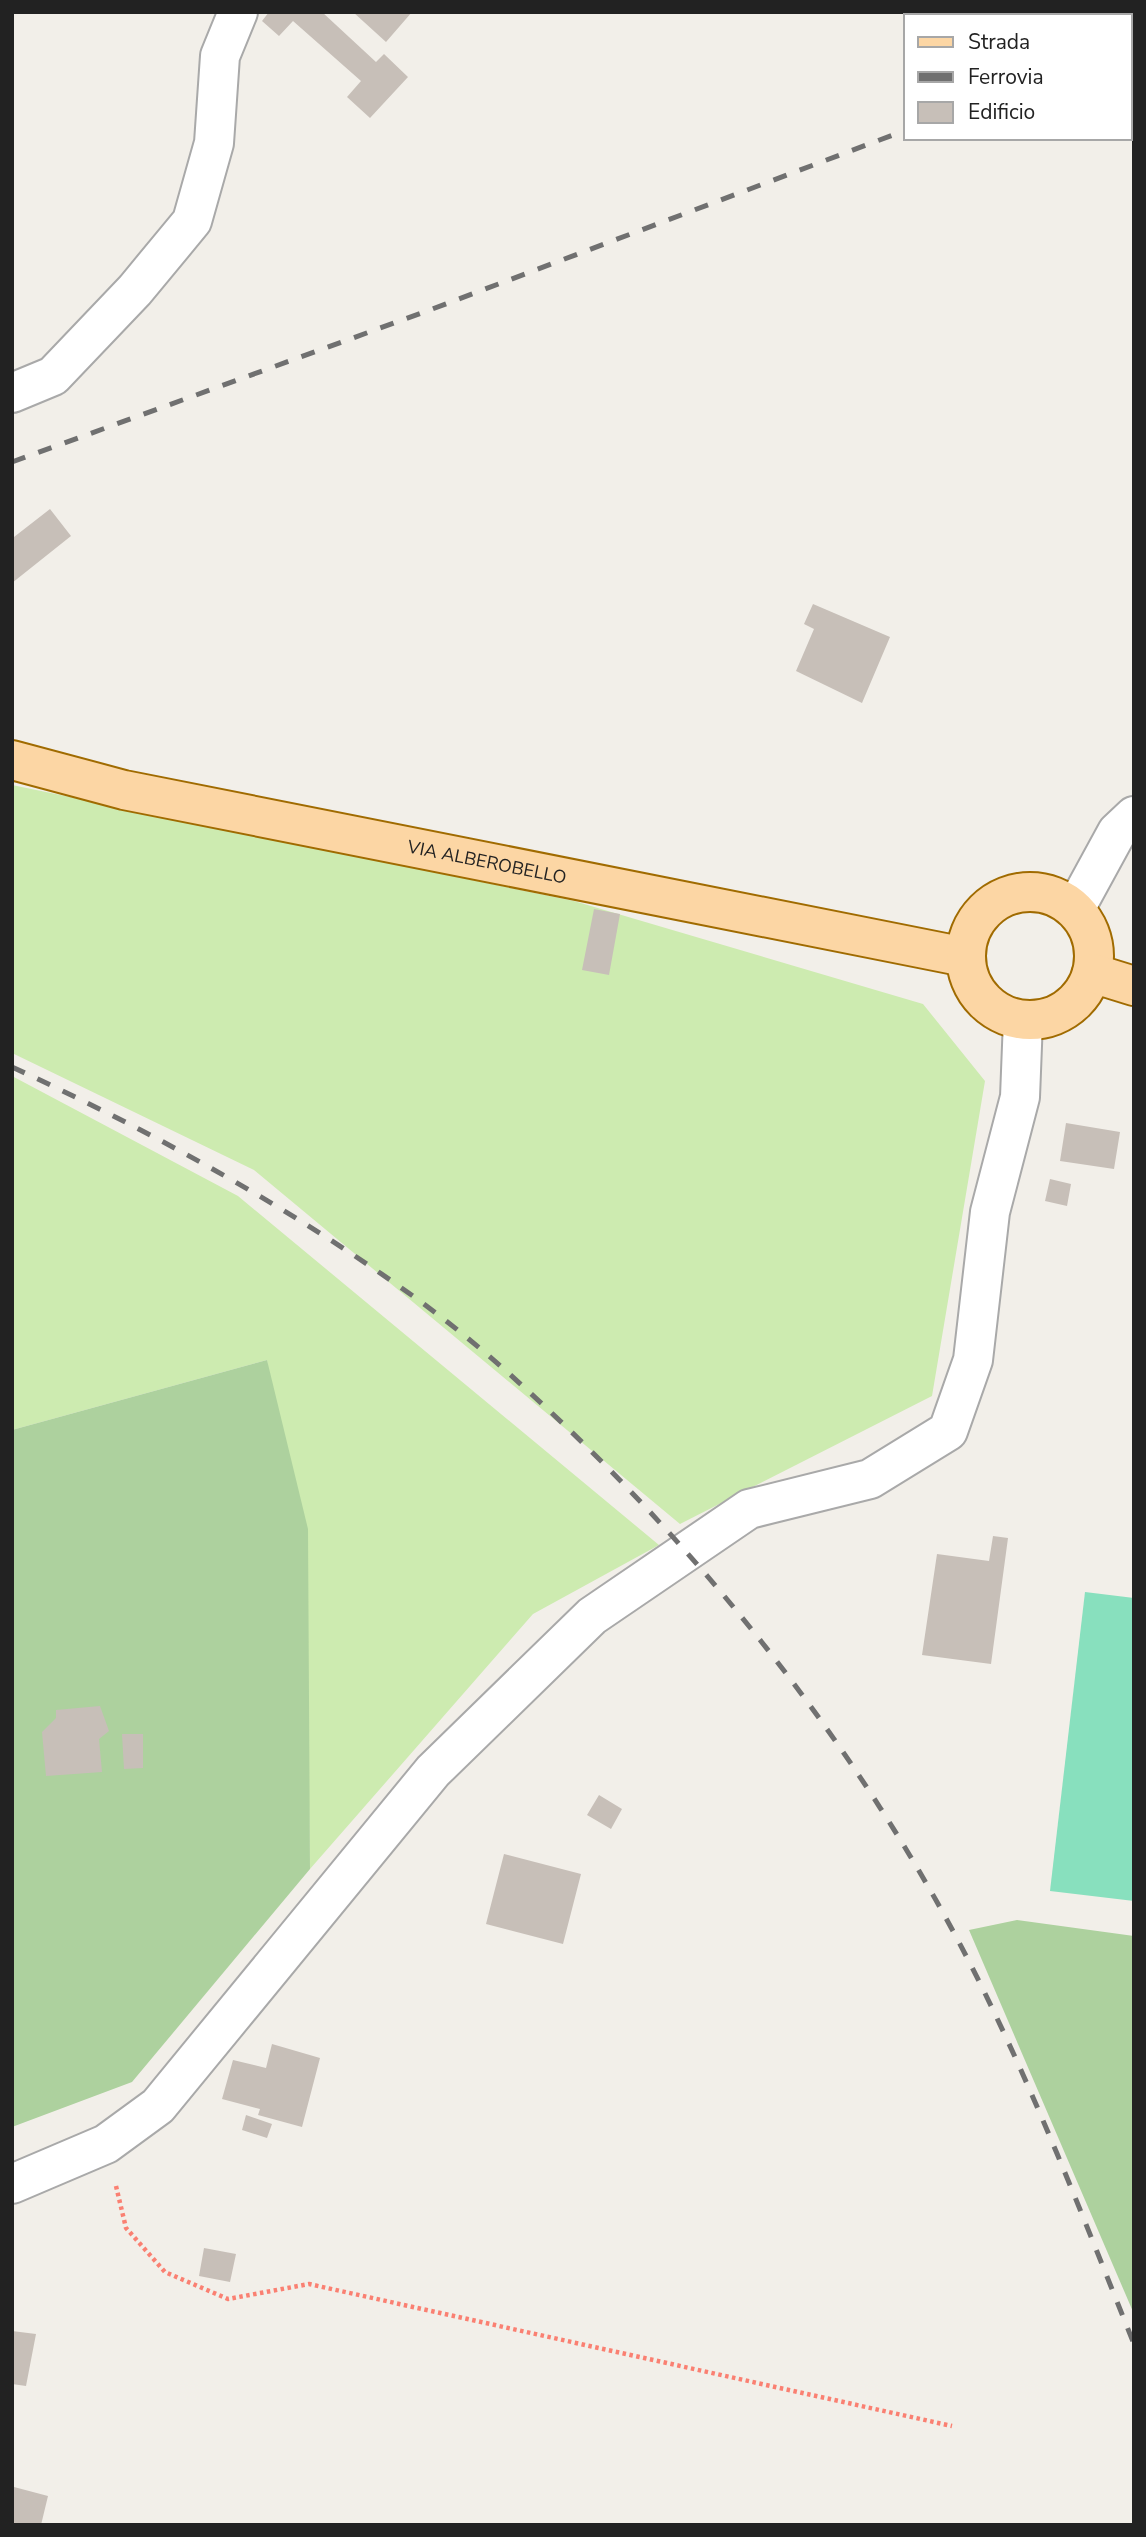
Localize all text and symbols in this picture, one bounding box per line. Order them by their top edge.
legend [904,14,1132,140]
text: Strada [968,28,1030,56]
text: Ferrovia [968,63,1044,91]
text: Edificio [968,98,1035,126]
street label: VIA ALBEROBELLO [404,834,569,890]

